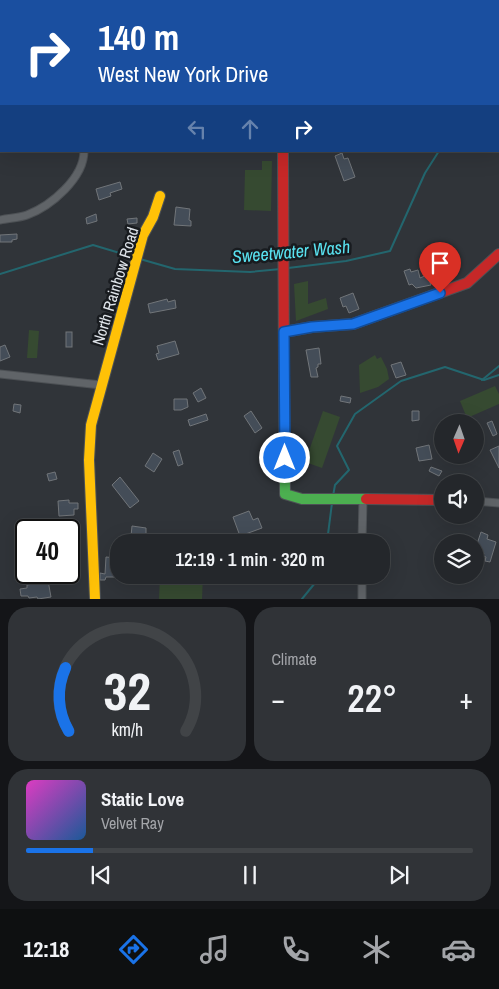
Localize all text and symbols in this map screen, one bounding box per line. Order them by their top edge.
text: 140 m [98,14,179,61]
icon: right [15,20,80,85]
text: West New York Drive [98,59,268,89]
icon: left [183,115,211,143]
icon: ahead [236,115,264,143]
icon: right [289,115,317,143]
street label: North Rainbow Road [87,224,143,348]
water label: Sweetwater Wash [231,234,351,269]
pin [419,242,461,293]
icon: arrive [426,249,454,277]
north arrow [434,414,484,464]
map controls [434,414,484,584]
position arrow [258,431,310,483]
button: sound [434,474,484,524]
speed limit sign: 40 [15,519,80,584]
button: layers [434,534,484,584]
text: 12:19 · 1 min · 320 m [175,546,325,572]
text: Climate [272,648,317,670]
text: 32 [103,656,150,726]
text: 22° [347,673,397,724]
text: − [272,680,285,718]
text: + [460,680,473,718]
text: km/h [111,718,143,742]
text: Static Love [101,786,184,812]
text: Velvet Ray [101,812,164,834]
icon: previous [87,861,115,889]
icon: pause [236,861,264,889]
icon: next [385,861,413,889]
icon: directions [116,932,151,967]
icon: music [197,932,232,967]
icon: phone [278,932,313,967]
icon: climate [359,932,394,967]
icon: car [441,932,476,967]
text: 12:18 [23,934,69,964]

